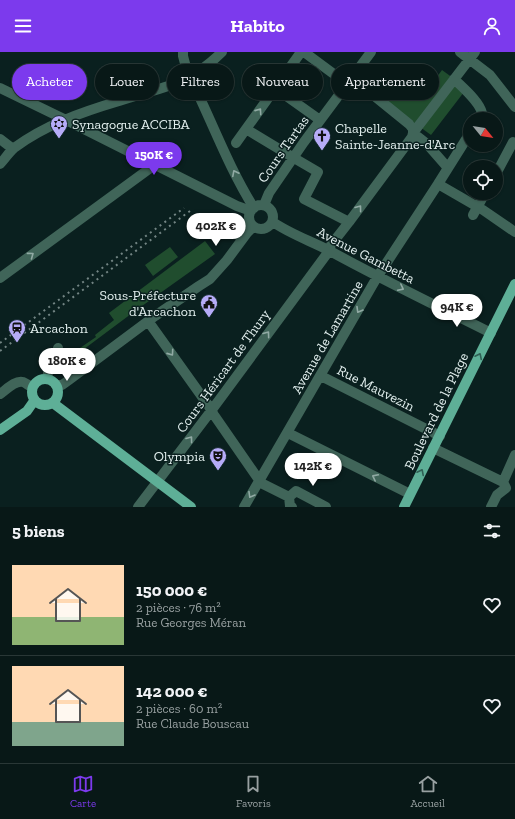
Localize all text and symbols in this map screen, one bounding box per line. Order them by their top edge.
icon: menu [12,15,34,37]
text: Habito [230,15,285,37]
icon: person [481,15,503,37]
chip: Acheter [12,64,87,100]
chip: Louer [95,64,159,100]
chip: Filtres [167,64,234,100]
chip: Nouveau [242,64,323,100]
chip: Appartement [331,64,439,100]
one-way arrow [254,108,262,115]
street label: Cours Tartas [254,112,313,186]
north arrow [463,112,503,152]
map controls [463,112,503,200]
synagogue icon: Synagogue ACCIBA [49,114,69,139]
place label: Synagogue ACCIBA [72,116,191,133]
place label: Chapelle Sainte-Jeanne-d'Arc [335,120,455,153]
church icon: Chapelle Sainte-Jeanne-d'Arc [312,126,332,151]
pin: 150K € [121,142,187,176]
text: 150K € [135,147,173,162]
button: locate [463,160,503,200]
one-way arrow [232,170,240,178]
one-way arrow [354,205,361,212]
pin: 402K € [183,213,249,247]
text: 402K € [196,218,236,233]
street label: Avenue Gambetta [314,224,418,287]
one-way arrow [27,253,34,260]
street label: Avenue de Lamartine [288,277,367,397]
one-way arrow [396,283,404,291]
place label: Sous-Préfecture d'Arcachon [99,287,196,320]
public building icon: Sous-Préfecture d'Arcachon [199,293,219,318]
pin: 94K € [429,294,485,328]
text: 94K € [440,299,474,314]
street label: Cours Héricart de Thury [173,306,274,436]
one-way arrow [356,306,363,313]
station icon: Arcachon [7,318,27,343]
place label: Arcachon [30,320,88,337]
one-way arrow [262,332,269,339]
pin: 180K € [34,348,100,382]
one-way arrow [166,349,174,356]
street label: Boulevard de la Plage [401,350,472,472]
one-way arrow [474,352,482,360]
text: 180K € [48,353,86,368]
street label: Rue Mauvezin [334,362,417,415]
one-way arrow [185,436,193,443]
theatre icon: Olympia [208,446,228,471]
place label: Olympia [154,448,205,465]
pin: 142K € [280,453,346,487]
text: 142K € [294,458,332,473]
one-way arrow [417,469,424,476]
one-way arrow [372,474,379,482]
one-way arrow [248,491,255,498]
icon: filters [481,520,503,542]
text: 5 biens [12,521,65,541]
text: 150 000 € [136,580,207,600]
icon: home [44,581,92,629]
icon: heart [481,594,503,616]
text: 2 pièces · 76 m² [136,600,221,615]
text: Rue Georges Méran [136,615,246,630]
text: 142 000 € [136,681,208,701]
icon: home [44,682,92,730]
icon: heart [481,695,503,717]
text: 2 pièces · 60 m² [136,701,222,716]
text: Rue Claude Bouscau [136,716,249,731]
tab: Carte [70,773,96,810]
tab: Favoris [236,773,271,810]
tab: Accueil [411,773,445,810]

